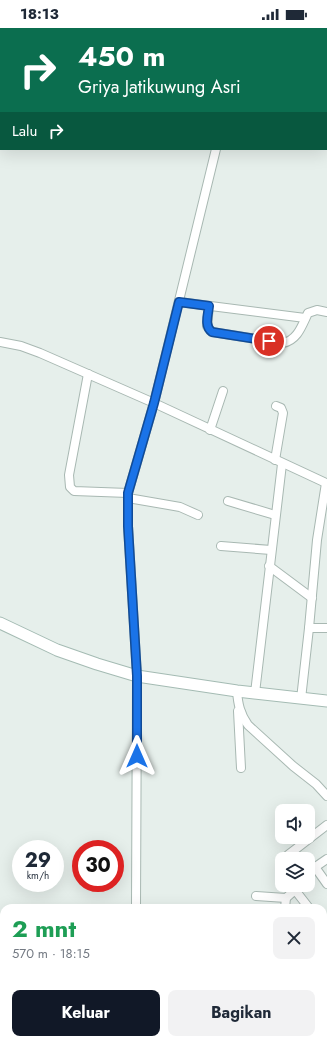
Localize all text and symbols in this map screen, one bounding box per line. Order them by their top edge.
text: 18:13 [20,3,59,25]
text: 450 m [78,36,166,77]
icon: right [12,44,64,96]
text: Griya Jatikuwung Asri [78,74,241,100]
text: Lalu [12,120,37,142]
icon: right [45,120,67,142]
pin [252,324,286,358]
icon: arrive [258,330,280,352]
position arrow [116,735,158,777]
map controls [275,804,315,892]
button: sound [275,804,315,844]
speed limit sign: 30 [72,840,124,892]
text: 29 [25,846,51,875]
button: layers [275,852,315,892]
text: km/h [27,868,49,883]
text: 2 mnt [12,911,76,946]
button: close [273,917,315,959]
text: 570 m · 18:15 [12,944,90,963]
button: Keluar [12,990,160,1036]
button: Bagikan [168,990,315,1036]

